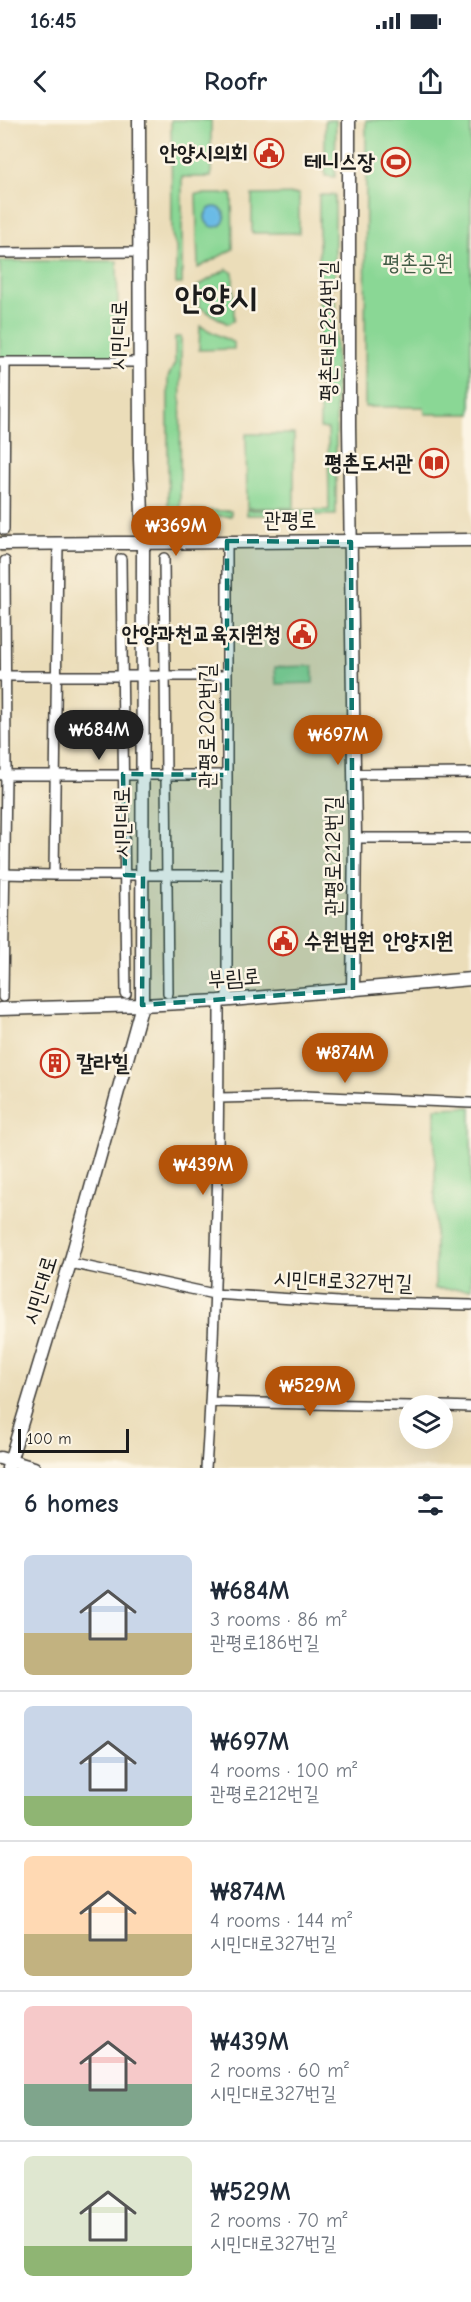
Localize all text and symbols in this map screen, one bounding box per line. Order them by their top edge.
text: 16:45 [30,8,77,34]
icon: back [24,65,57,98]
icon: share [414,65,447,98]
text: Roofr [204,66,267,97]
public building icon: 안양시의회 [253,137,285,169]
place label: 안양시의회 [159,140,248,166]
sports icon: 테니스장 [380,146,412,178]
place label: 테니스장 [304,149,375,175]
park label: 평촌공원 [383,250,453,276]
street label: 평촌대로254번길 [315,261,341,401]
district label: 안양시 [175,278,257,318]
street label: 시민대로 [105,299,133,371]
library icon: 평촌도서관 [418,447,450,479]
place label: 평촌도서관 [324,450,413,476]
pin: ₩369M [134,506,218,557]
street label: 관평로 [263,507,317,533]
text: ₩369M [145,514,207,537]
public building icon: 안양과천교육지원청 [286,618,318,650]
place label: 안양과천교육지원청 [122,621,281,647]
street label: 관평로202번길 [194,663,220,788]
pin: ₩684M [57,710,141,761]
pin: ₩697M [296,715,380,766]
text: ₩684M [68,718,130,741]
text: ₩697M [308,723,368,746]
street label: 시민대로 [109,787,135,857]
street label: 관평로212번길 [320,796,346,916]
public building icon: 수원법원 안양지원 [267,925,299,957]
place label: 수원법원 안양지원 [304,928,453,954]
street label: 부림로 [207,963,261,993]
pin: ₩874M [303,1033,387,1084]
text: ₩874M [316,1041,374,1064]
building icon: 칼라힐 [39,1047,71,1079]
place label: 칼라힐 [76,1050,129,1076]
pin: ₩439M [161,1145,245,1196]
text: ₩439M [173,1153,233,1176]
street label: 시민대로 [17,1252,63,1328]
street label: 시민대로327번길 [273,1266,413,1296]
pin: ₩529M [268,1366,352,1417]
text: ₩529M [279,1374,341,1397]
map controls [399,1395,453,1449]
button: layers [399,1395,453,1449]
scale bar [18,1426,129,1454]
text: 100 m [27,1430,71,1448]
icon: filters [414,1488,447,1521]
text: 6 homes [24,1489,119,1519]
text: ₩684M [210,1576,289,1606]
icon: home [72,1579,144,1651]
text: 3 rooms · 86 m² [210,1608,347,1631]
text: 관평로186번길 [210,1631,320,1654]
text: ₩697M [210,1727,289,1757]
icon: home [72,1730,144,1802]
text: 4 rooms · 100 m² [210,1759,357,1782]
text: 관평로212번길 [210,1782,319,1805]
text: ₩874M [210,1877,285,1907]
icon: home [72,1880,144,1952]
text: 4 rooms · 144 m² [210,1909,352,1932]
text: 시민대로327번길 [210,1932,337,1955]
text: ₩439M [210,2027,289,2057]
icon: home [72,2030,144,2102]
text: 2 rooms · 60 m² [210,2059,349,2082]
text: 시민대로327번길 [210,2082,337,2105]
text: ₩529M [210,2177,291,2207]
icon: home [72,2180,144,2252]
text: 2 rooms · 70 m² [210,2209,347,2232]
text: 시민대로327번길 [210,2232,337,2255]

